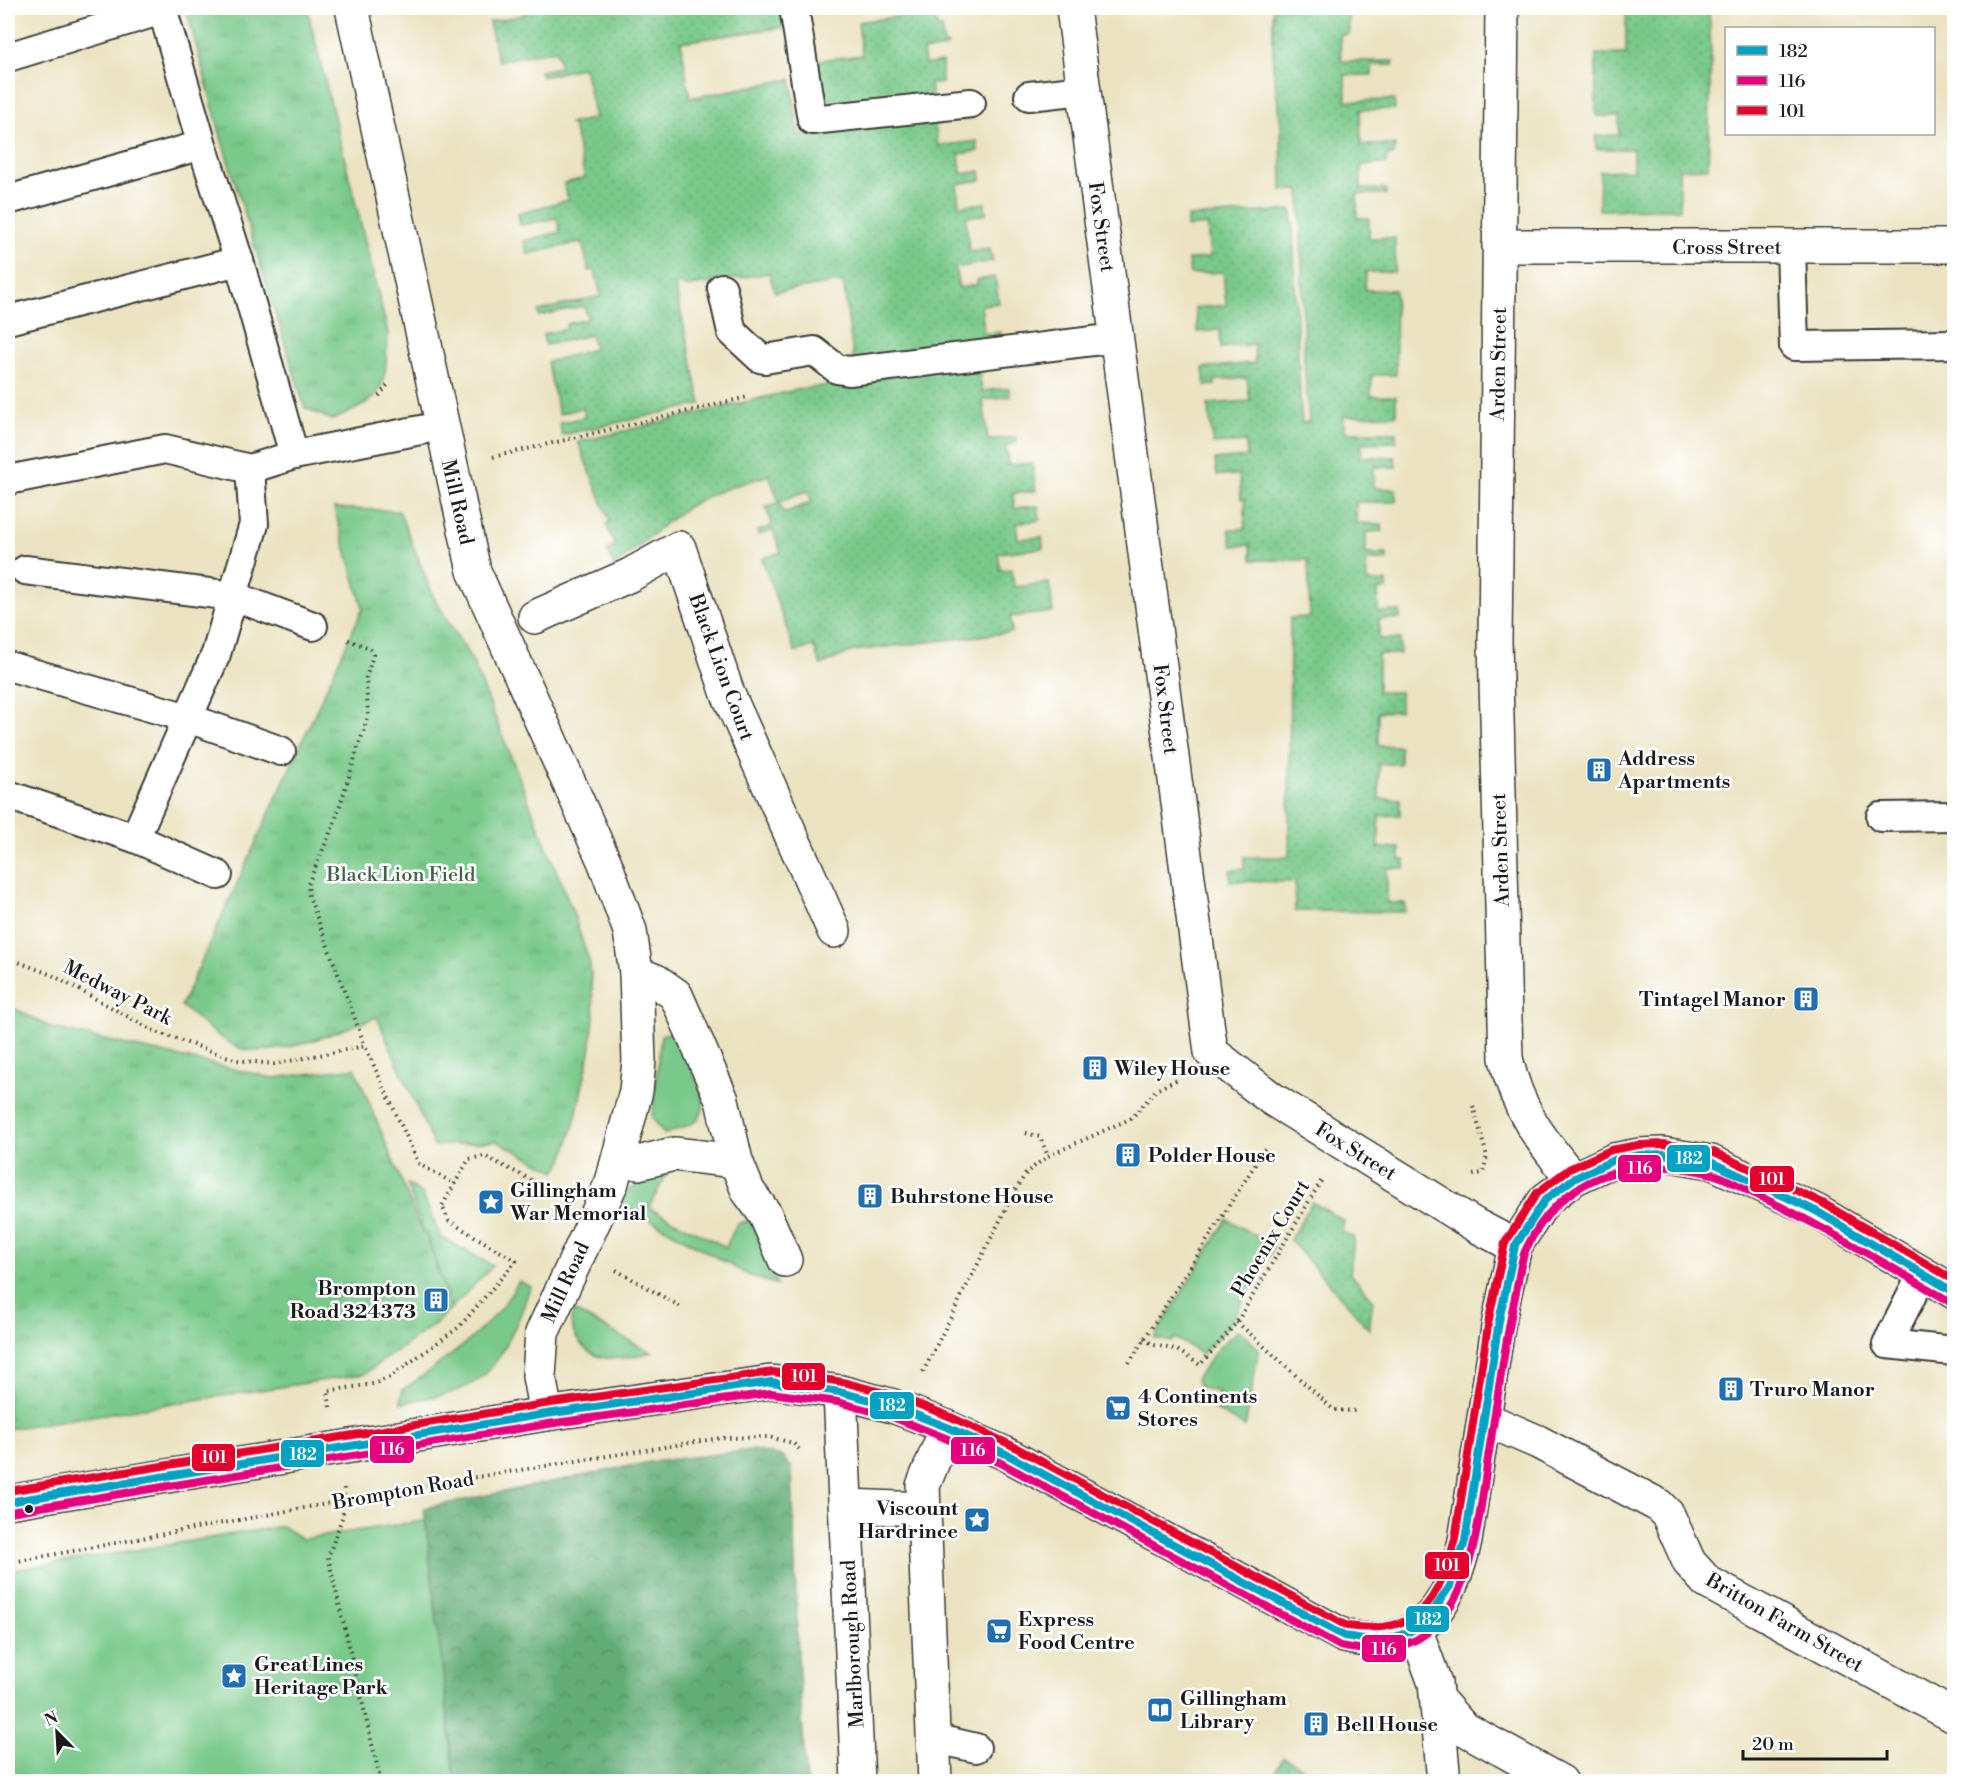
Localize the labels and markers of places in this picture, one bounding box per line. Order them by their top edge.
place label: Address Apartments [1617,747,1730,795]
building icon: Address Apartments [1584,755,1614,785]
building icon: Tintagel Manor [1791,984,1821,1014]
place label: Tintagel Manor [1639,988,1786,1013]
building icon: Wiley House [1080,1053,1110,1083]
place label: Wiley House [1113,1057,1231,1082]
building icon: Polder House [1113,1140,1143,1170]
place label: Polder House [1148,1144,1276,1169]
place label: Gillingham War Memorial [509,1179,647,1227]
building icon: Buhrstone House [855,1181,885,1211]
place label: Buhrstone House [890,1185,1054,1210]
place icon: Gillingham War Memorial [476,1187,506,1217]
place label: Brompton Road 324373 [290,1277,417,1325]
building icon: Brompton Road 324373 [421,1285,451,1315]
building icon: Truro Manor [1716,1374,1746,1404]
place label: Truro Manor [1750,1378,1875,1403]
place label: 4 Continents Stores [1138,1385,1257,1433]
supermarket icon: 4 Continents Stores [1103,1393,1133,1423]
place label: Viscount Hardrince [858,1497,959,1545]
unlabelled marker [23,1503,35,1515]
place icon: Viscount Hardrince [962,1505,992,1535]
place label: Express Food Centre [1018,1608,1135,1656]
supermarket icon: Express Food Centre [984,1616,1014,1646]
place label: Great Lines Heritage Park [254,1653,388,1701]
place icon: Great Lines Heritage Park [219,1661,249,1691]
place label: Gillingham Library [1180,1687,1287,1735]
library icon: Gillingham Library [1145,1695,1175,1725]
building icon: Bell House [1301,1709,1331,1739]
place label: Bell House [1336,1713,1438,1738]

